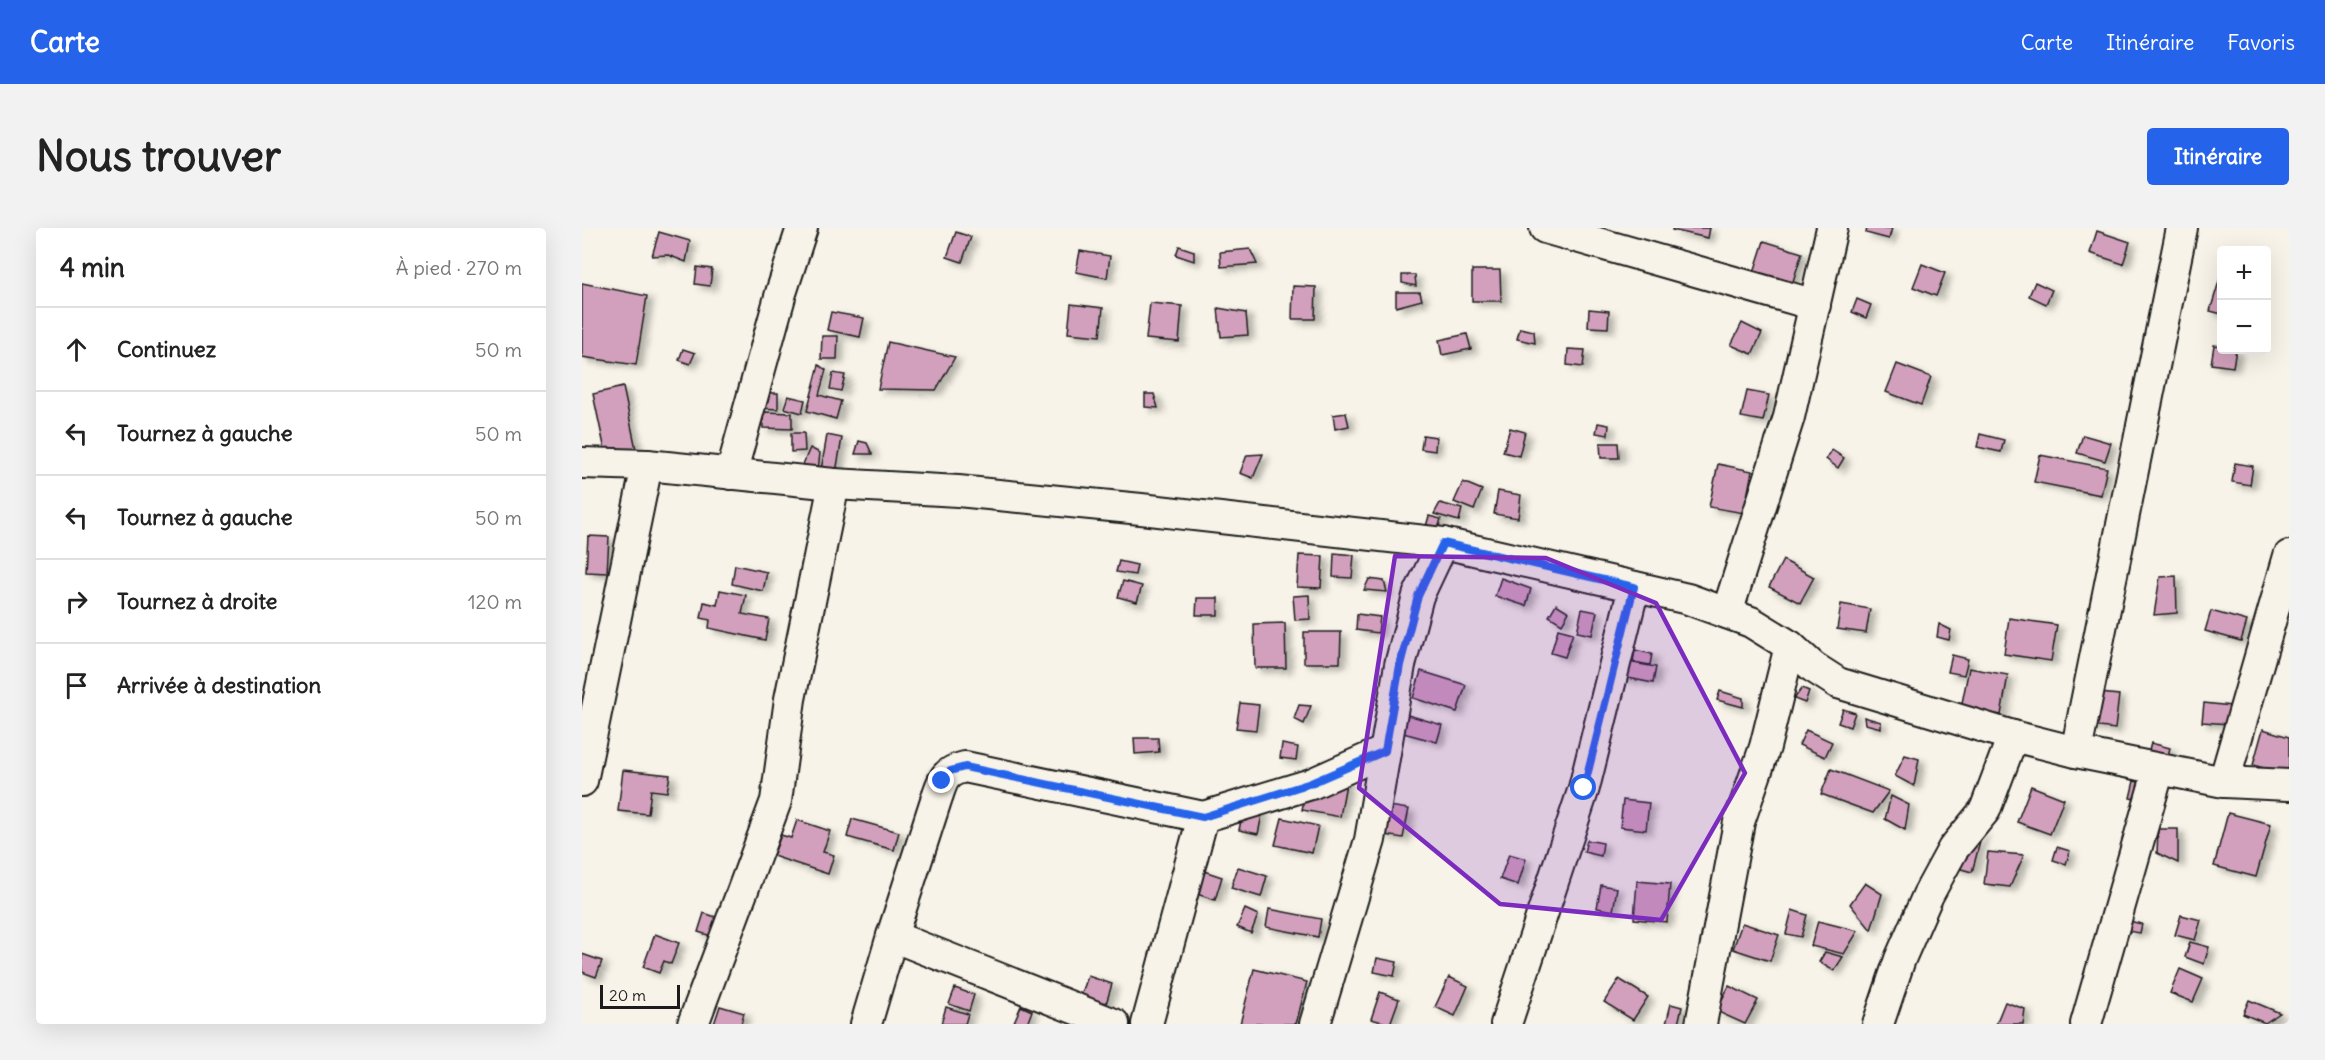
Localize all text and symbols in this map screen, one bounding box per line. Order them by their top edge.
text: Carte [30,24,100,60]
text: Carte [2021,29,2073,56]
text: Itinéraire [2106,29,2194,56]
text: Favoris [2227,29,2295,56]
button: Itinéraire [2147,128,2289,185]
text: Nous trouver [36,130,281,182]
map controls [2217,246,2271,354]
button: + [2217,246,2271,300]
text: 4 min [60,251,125,284]
text: À pied · 270 m [396,255,522,280]
button: − [2217,300,2271,354]
icon: ahead [60,333,93,366]
text: Continuez [117,335,216,363]
text: 50 m [475,337,522,362]
icon: left [60,417,93,450]
text: Tournez à gauche [117,419,293,447]
text: 50 m [475,421,522,446]
icon: left [60,501,93,534]
text: Tournez à gauche [117,503,293,531]
text: 50 m [475,505,522,530]
icon: right [60,585,93,618]
text: Tournez à droite [117,587,277,615]
text: 120 m [468,589,522,614]
icon: arrive [60,669,93,702]
text: Arrivée à destination [117,671,321,699]
route end [928,767,954,793]
route start [1570,774,1596,800]
scale bar [600,982,680,1010]
text: 20 m [609,985,646,1005]

